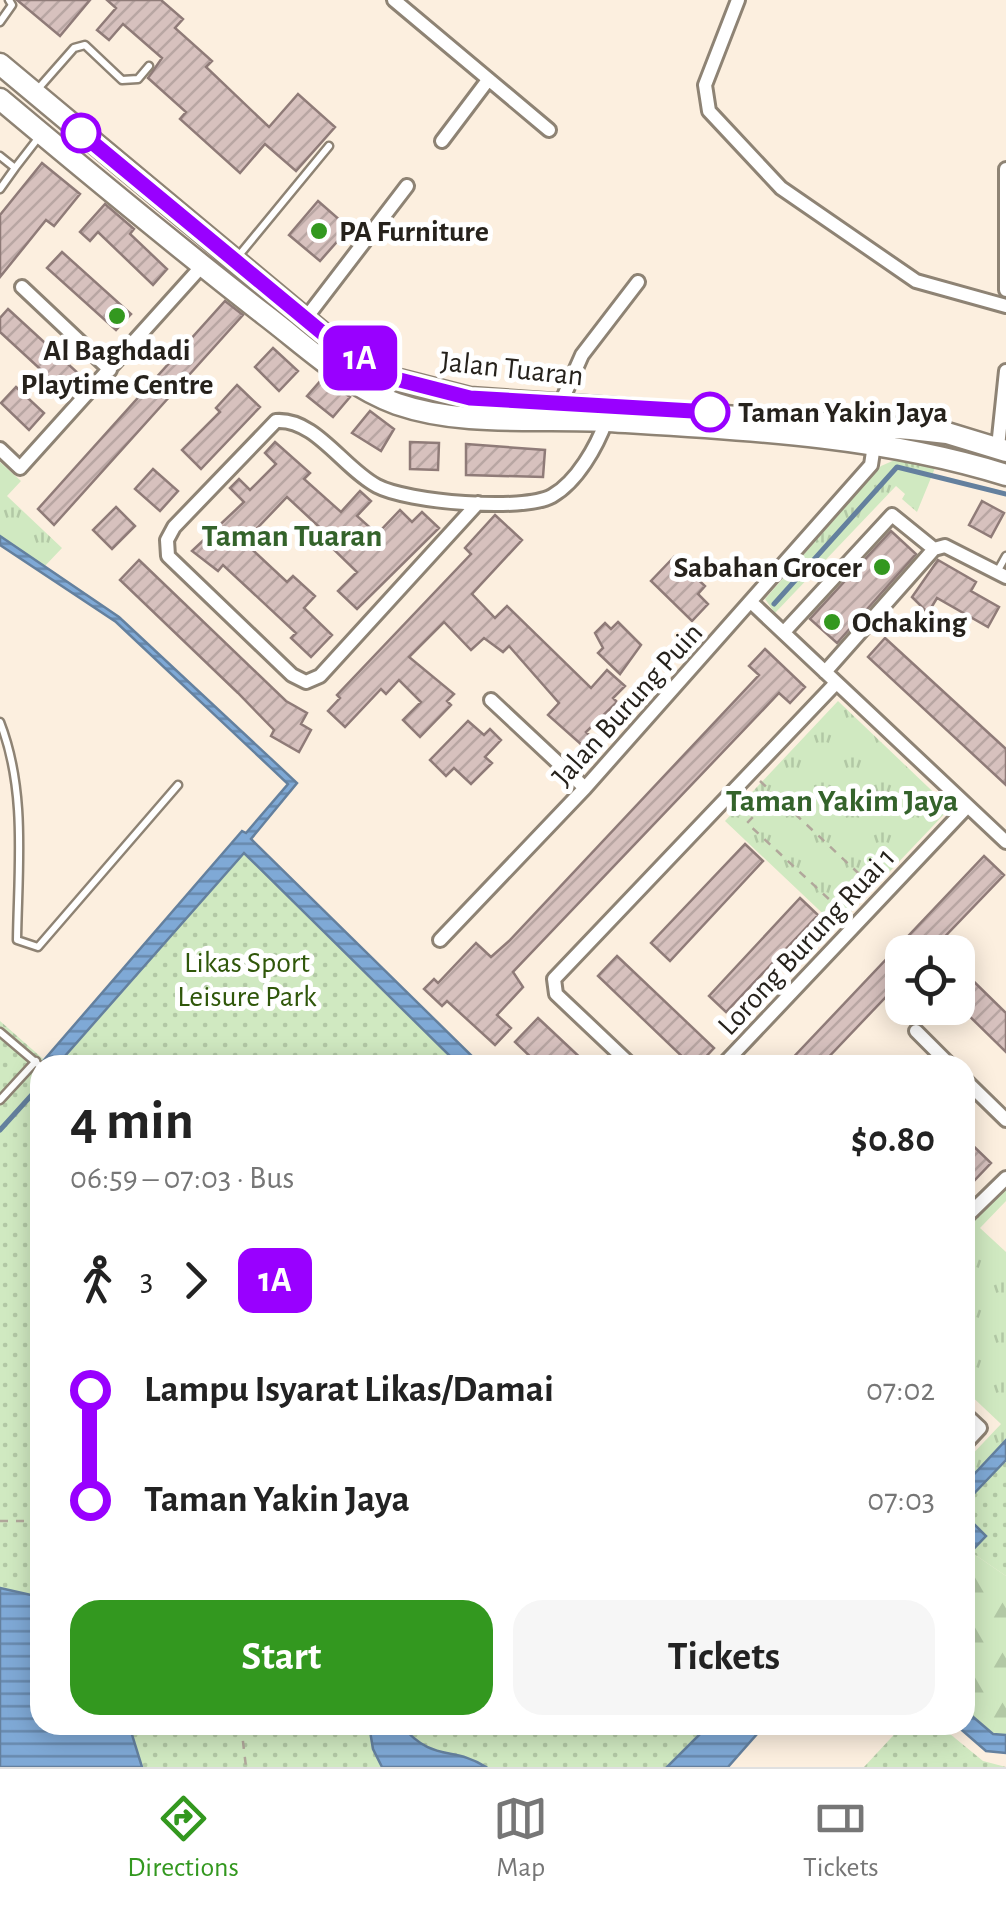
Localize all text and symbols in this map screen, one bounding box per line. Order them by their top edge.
unlabelled marker [62,114,100,152]
place label: PA Furniture [339,217,489,247]
marker: PA Furniture [308,220,330,242]
marker: Al Baghdadi Playtime Centre [106,305,128,327]
line badge: 1A [315,326,405,390]
place label: Al Baghdadi Playtime Centre [21,336,213,400]
text: 1A [343,341,377,376]
street label: Jalan Tuaran [439,347,585,391]
marker: Taman Yakin Jaya [691,393,729,431]
place label: Taman Yakin Jaya [738,398,948,428]
district label: Taman Tuaran [202,520,382,552]
place label: Sabahan Grocer [674,553,863,583]
marker: Sabahan Grocer [871,556,893,578]
place label: Ochaking [852,608,968,638]
marker: Ochaking [821,611,843,633]
street label: Jalan Burung Puin [547,617,708,792]
district label: Taman Yakim Jaya [726,785,958,817]
street label: Lorong Burung Ruai 1 [712,842,901,1041]
map controls [885,935,975,1025]
button: locate [885,935,975,1025]
park label: Likas Sport Leisure Park [177,948,317,1012]
text: 4 min [70,1094,194,1149]
text: $0.80 [851,1121,935,1159]
text: 06:59 – 07:03 · Bus [70,1162,294,1194]
icon: walk [70,1253,125,1308]
icon: forward [168,1253,223,1308]
text: 1A [258,1263,292,1298]
text: 3 [140,1264,153,1296]
text: Lampu Isyarat Likas/Damai [144,1371,554,1409]
text: 07:02 [866,1374,935,1406]
text: Taman Yakin Jaya [144,1481,410,1519]
text: 07:03 [867,1484,935,1516]
button: Start [70,1600,493,1715]
button: Tickets [513,1600,935,1715]
tab: Directions [127,1791,239,1885]
tab: Map [493,1791,548,1885]
tab: Tickets [803,1791,879,1885]

